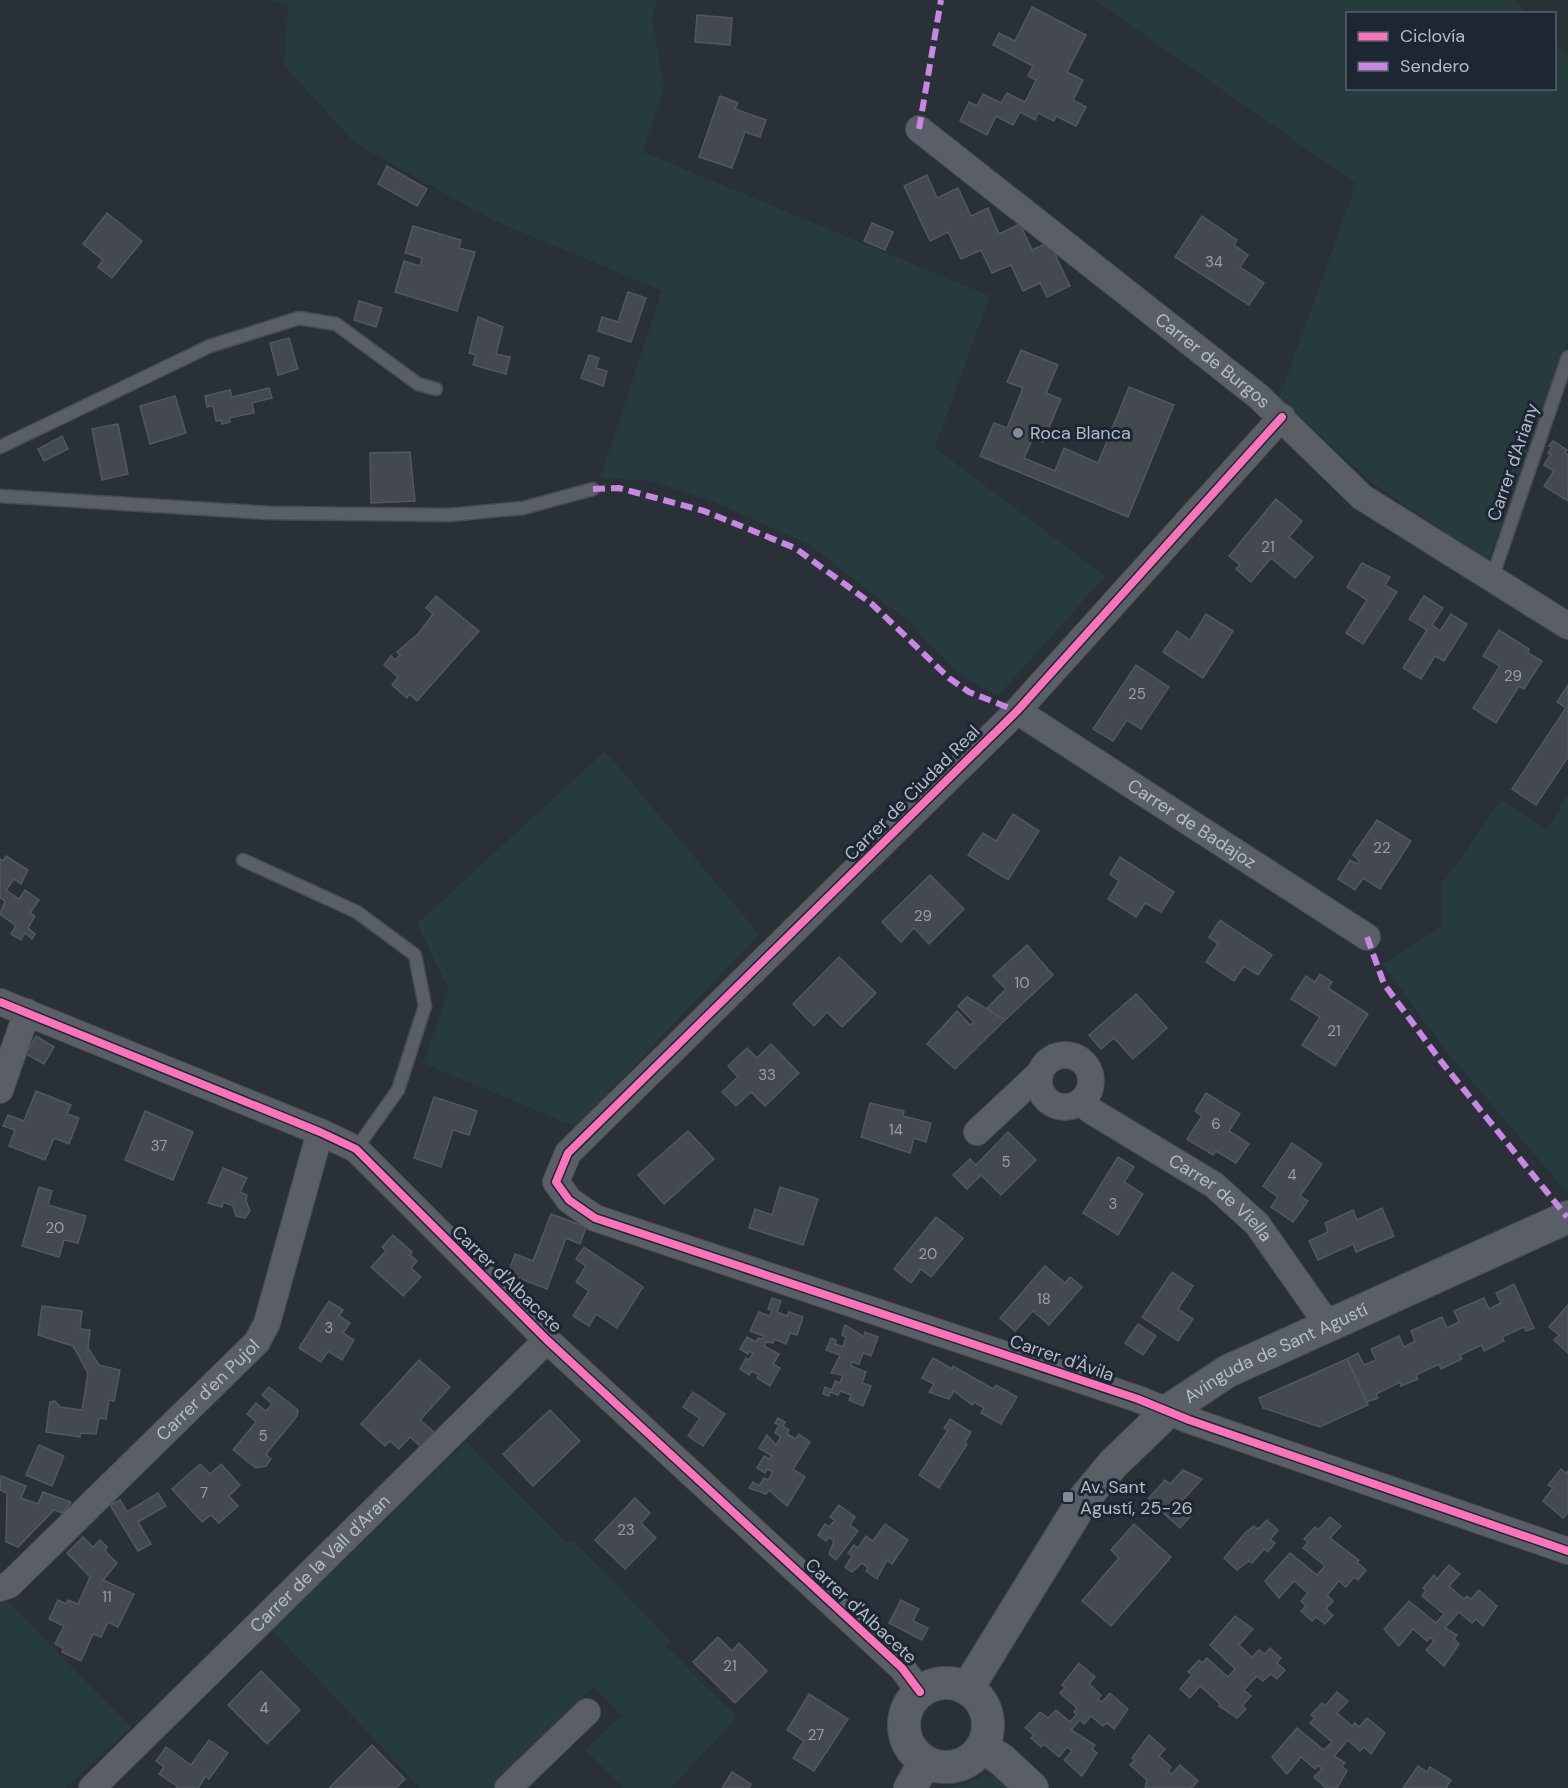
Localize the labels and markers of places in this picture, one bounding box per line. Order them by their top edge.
place label: Roca Blanca [1030,421,1131,445]
marker: Roca Blanca [1011,426,1025,440]
place label: Av. Sant Agustí, 25-26 [1080,1475,1193,1520]
marker: Av. Sant Agustí, 25-26 [1061,1490,1075,1504]

